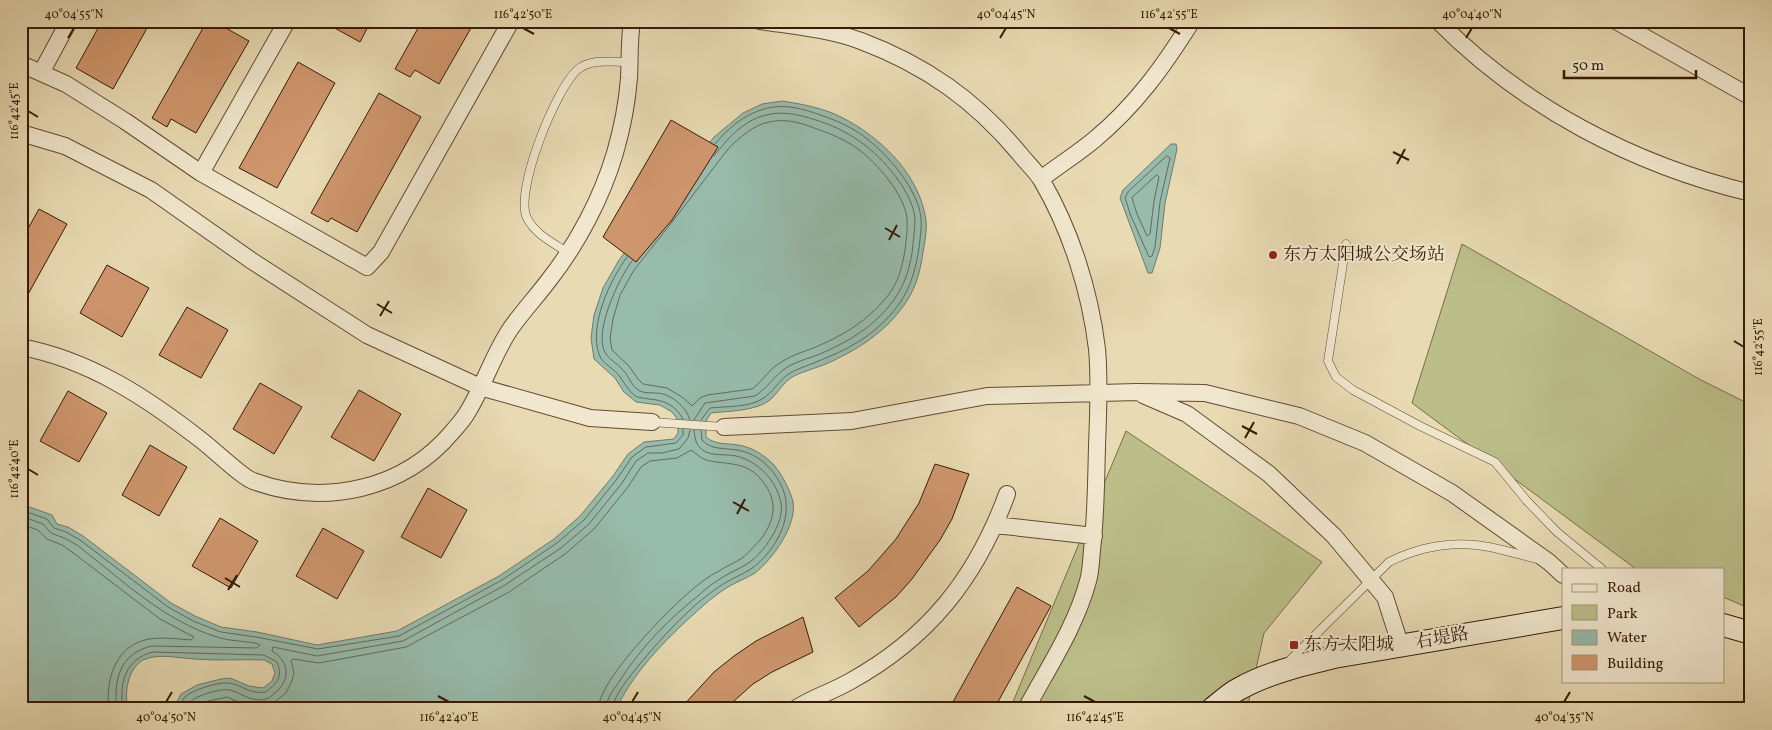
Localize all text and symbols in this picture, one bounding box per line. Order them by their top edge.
text: 40°04'55"N [45,7,103,23]
text: 116°42'50"E [494,7,552,23]
text: 40°04'45"N [977,7,1036,23]
text: 116°42'55"E [1140,7,1198,23]
text: 40°04'40"N [1442,7,1502,23]
scale bar [1564,48,1697,80]
text: 50 m [1572,56,1604,77]
text: 116°42'45"E [7,82,23,140]
place label: 东方太阳城公交场站 [1283,243,1445,268]
marker: 东方太阳城公交场站 [1267,249,1279,261]
text: 116°42'55"E [1751,318,1767,376]
text: 116°42'40"E [7,440,23,498]
legend [1562,568,1724,682]
text: Road [1607,578,1641,599]
text: Park [1607,604,1638,625]
street label: 右堤路 [1413,622,1471,656]
text: Water [1607,628,1647,649]
place label: 东方太阳城 [1304,633,1394,658]
marker: 东方太阳城 [1288,639,1300,651]
text: Building [1607,654,1664,675]
text: 40°04'50"N [136,710,196,726]
text: 116°42'40"E [420,710,478,726]
text: 40°04'45"N [603,710,662,726]
text: 116°42'45"E [1066,710,1124,726]
text: 40°04'35"N [1534,710,1594,726]

